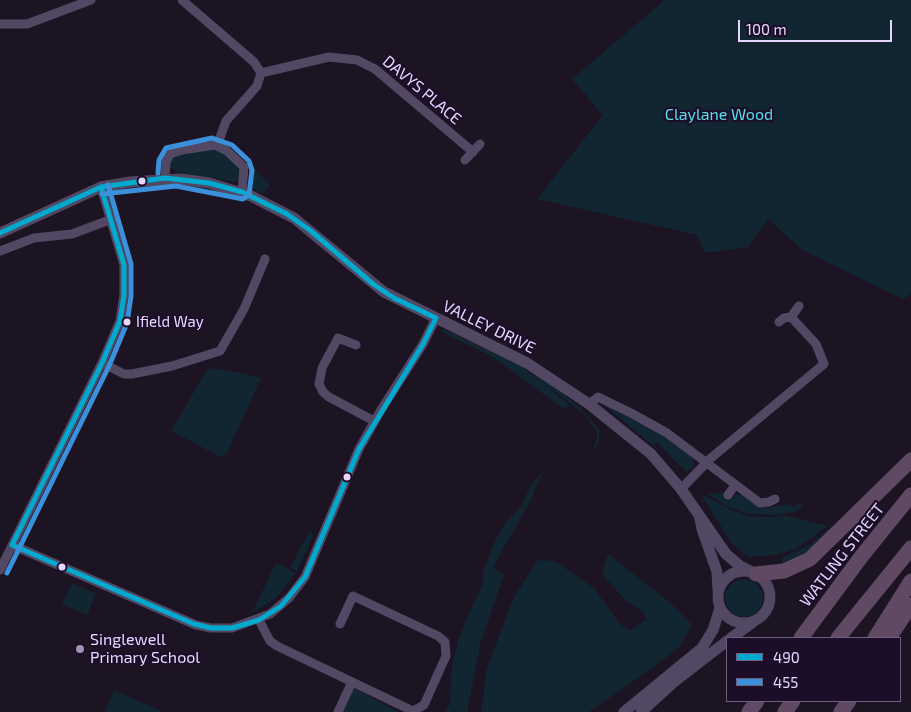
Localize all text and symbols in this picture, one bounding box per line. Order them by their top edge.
scale bar [741,10,895,42]
text: 100 m [746,20,787,38]
street label: DAVYS PLACE [379,51,465,129]
park label: Claylane Wood [665,105,773,125]
unlabelled marker [137,176,147,186]
street label: VALLEY DRIVE [440,296,538,358]
place label: Ifield Way [136,313,204,331]
marker: Ifield Way [122,317,132,327]
unlabelled marker [342,472,352,482]
street label: WATLING STREET [796,500,888,610]
unlabelled marker [57,562,67,572]
place label: Singlewell Primary School [90,630,200,668]
legend [726,637,901,702]
marker: Singlewell Primary School [74,643,86,655]
text: 490 [773,648,800,666]
text: 455 [773,673,798,691]

